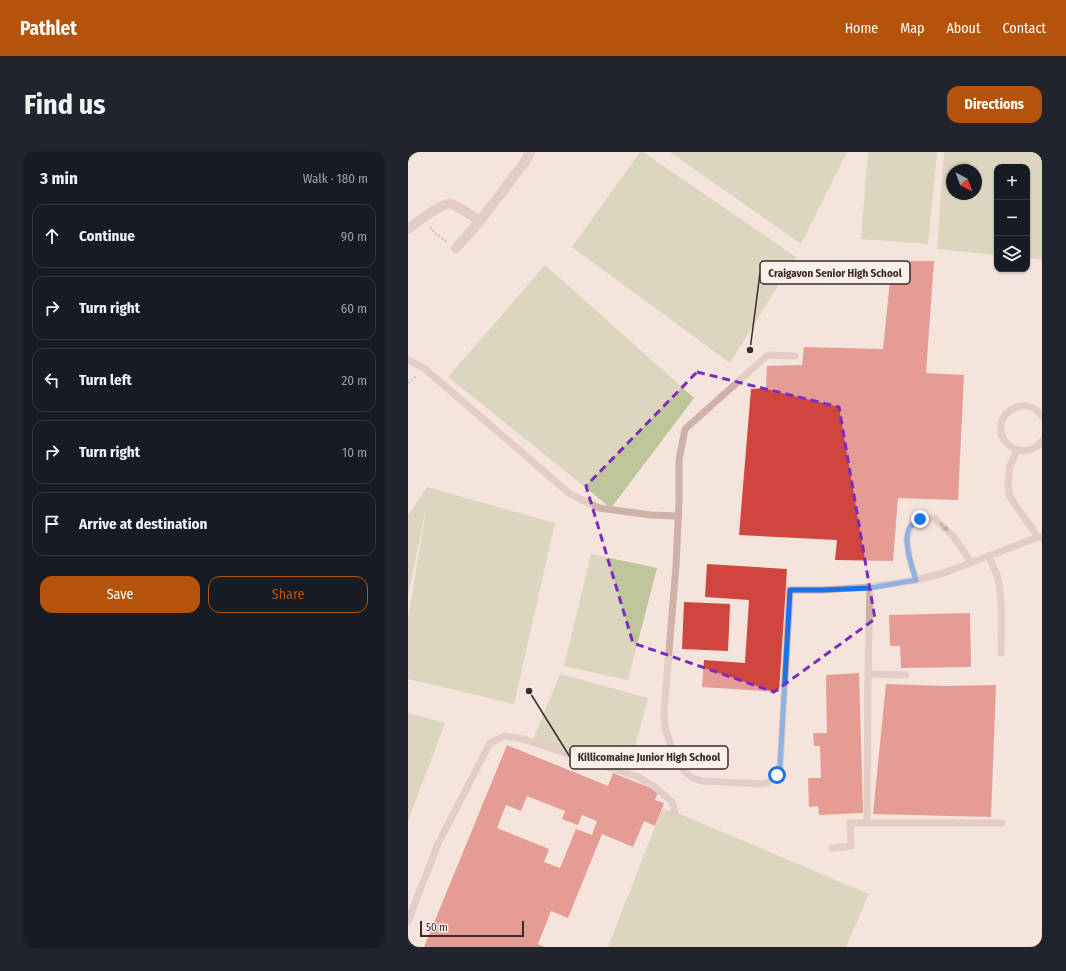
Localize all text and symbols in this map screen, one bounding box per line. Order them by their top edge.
text: Pathlet [20,17,77,40]
text: Home [845,20,878,37]
text: Map [900,20,924,37]
text: About [946,20,981,37]
text: Contact [1003,20,1046,37]
button: Directions [947,86,1042,123]
text: Find us [24,88,106,121]
north arrow [946,164,982,200]
map controls [994,164,1030,272]
button: + [994,164,1030,200]
text: 3 min [40,168,78,189]
text: Walk · 180 m [303,171,368,186]
button: − [994,200,1030,236]
icon: ahead [41,225,63,247]
text: Continue [79,227,135,245]
text: 90 m [341,229,367,244]
button: layers [994,236,1030,272]
callout: Craigavon Senior High School [760,261,910,284]
text: Craigavon Senior High School [768,267,903,280]
icon: right [41,297,63,319]
text: Turn right [79,299,140,317]
text: 60 m [341,301,367,316]
icon: left [41,369,63,391]
text: Turn left [79,371,132,389]
text: 20 m [341,373,367,388]
icon: right [41,441,63,463]
text: Turn right [79,443,140,461]
text: 10 m [342,445,367,460]
route end [911,510,929,528]
icon: arrive [41,513,63,535]
text: Arrive at destination [79,515,207,533]
one-way arrow [939,523,949,532]
button: Save [40,576,200,613]
button: Share [208,576,368,613]
callout: Killicomaine Junior High School [570,746,728,769]
text: Killicomaine Junior High School [578,751,721,764]
route start [768,766,786,784]
scale bar [420,919,524,938]
text: 50 m [426,921,448,934]

